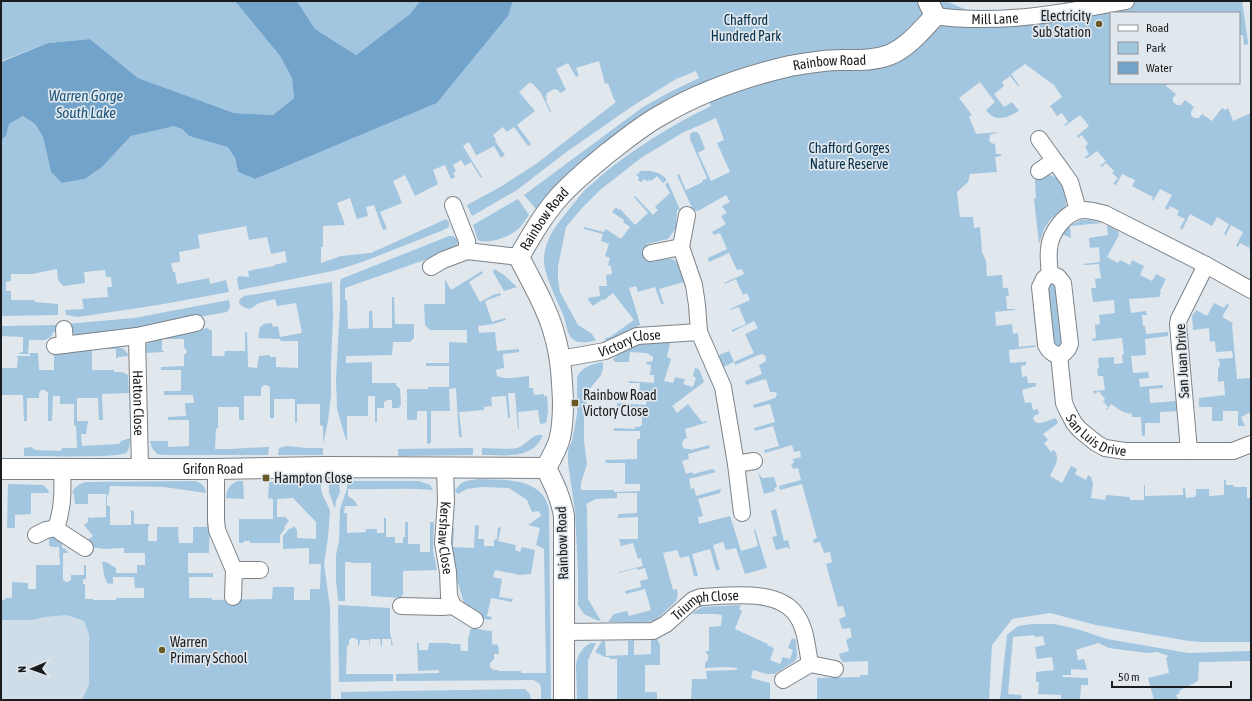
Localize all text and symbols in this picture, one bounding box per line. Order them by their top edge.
place label: Electricity Sub Station [1033,8,1091,40]
street label: Mill Lane [971,10,1019,27]
park label: Chafford Hundred Park [711,12,781,44]
legend [1110,12,1240,84]
marker: Electricity Sub Station [1094,19,1104,29]
text: Road [1146,21,1169,35]
text: Park [1146,41,1167,55]
street label: Rainbow Road [791,52,867,73]
text: Water [1146,61,1173,75]
water label: Warren Gorge South Lake [49,87,123,121]
park label: Chafford Gorges Nature Reserve [808,140,890,172]
street label: Rainbow Road [516,184,572,253]
street label: San Juan Drive [1172,323,1192,399]
street label: Victory Close [597,326,661,360]
street label: Hatton Close [130,370,147,436]
place label: Rainbow Road Victory Close [583,387,657,419]
marker: Rainbow Road Victory Close [570,398,580,408]
street label: San Luis Drive [1063,411,1127,459]
street label: Grifon Road [183,460,244,477]
place label: Hampton Close [274,470,352,486]
marker: Hampton Close [261,473,271,483]
street label: Kershaw Close [435,501,456,575]
street label: Rainbow Road [553,506,571,580]
street label: Triumph Close [668,587,739,623]
place label: Warren Primary School [170,634,248,666]
marker: Warren Primary School [157,645,167,655]
north arrow [12,649,52,689]
scale bar [1112,663,1231,689]
text: N [16,666,28,673]
text: 50 m [1118,670,1140,684]

